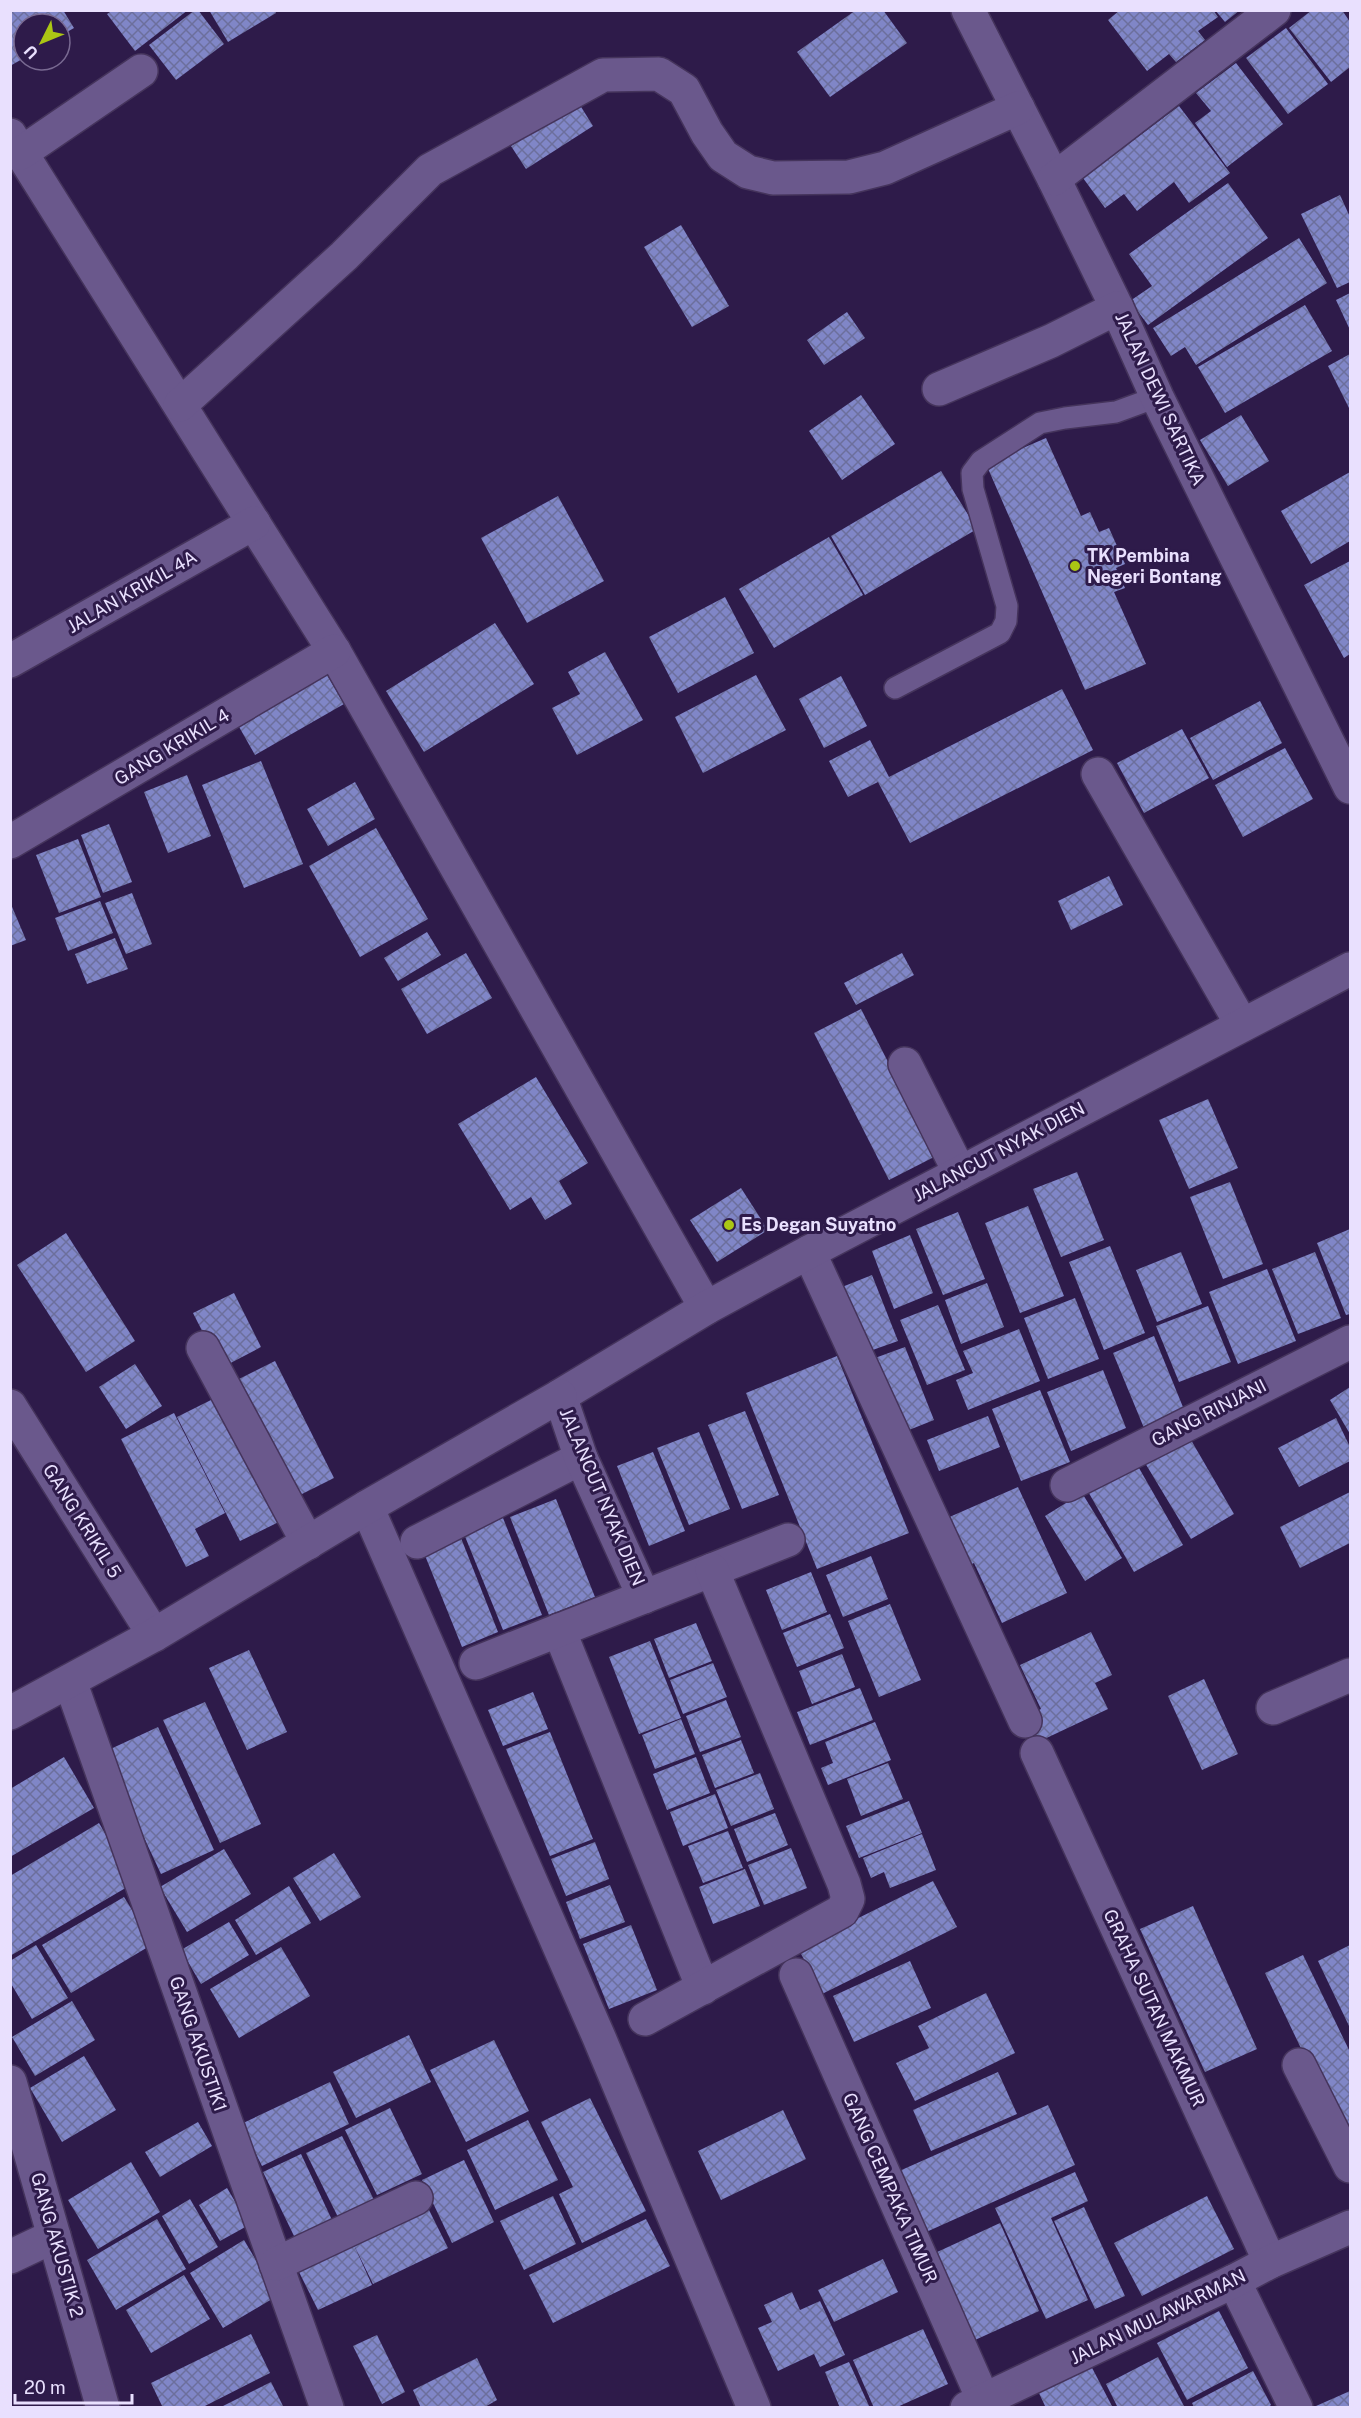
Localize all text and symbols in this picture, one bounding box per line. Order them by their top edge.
north arrow [12,12,72,72]
text: U [20,41,42,63]
street label: JALAN DEWI SARTIKA [1111,309,1210,489]
place label: TK Pembina Negeri Bontang [1087,545,1222,587]
street label: JALAN KRIKIL 4A [63,546,201,637]
marker: TK Pembina Negeri Bontang [1068,559,1082,573]
street label: GANG KRIKIL 4 [111,704,233,789]
street label: JALANCUT NYAK DIEN [909,1097,1088,1206]
place label: Es Degan Suyatno [741,1214,896,1235]
marker: Es Degan Suyatno [722,1218,736,1232]
street label: GANG RINJANI [1148,1375,1270,1450]
street label: JALANCUT NYAK DIEN [555,1405,649,1589]
street label: GANG KRIKIL 5 [39,1460,126,1582]
street label: GRAHA SUTAN MAKMUR [1099,1906,1209,2110]
street label: GANG AKUSTIK1 [165,1973,231,2114]
street label: GANG CEMPAKA TIMUR [839,2089,942,2286]
street label: GANG AKUSTIK 2 [27,2170,88,2320]
street label: JALAN MULAWARMAN [1067,2265,1249,2368]
scale bar [15,2367,132,2405]
text: 20 m [24,2377,66,2398]

